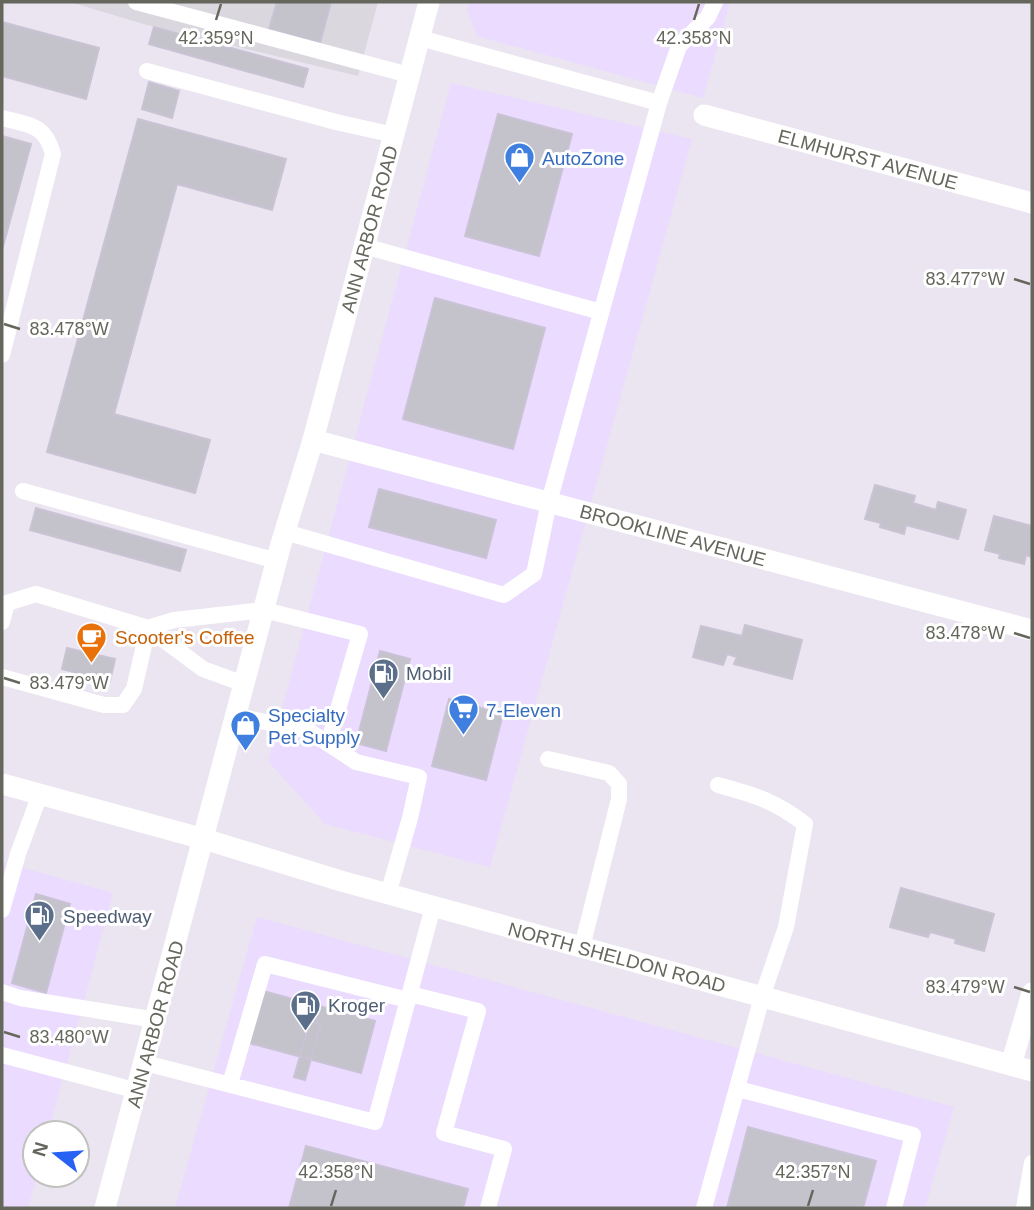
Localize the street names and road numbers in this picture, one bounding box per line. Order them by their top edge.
street label: ELMHURST AVENUE [776,125,960,194]
street label: ANN ARBOR ROAD [337,143,402,315]
street label: BROOKLINE AVENUE [578,501,768,570]
street label: NORTH SHELDON ROAD [506,918,728,997]
street label: ANN ARBOR ROAD [123,938,188,1110]

